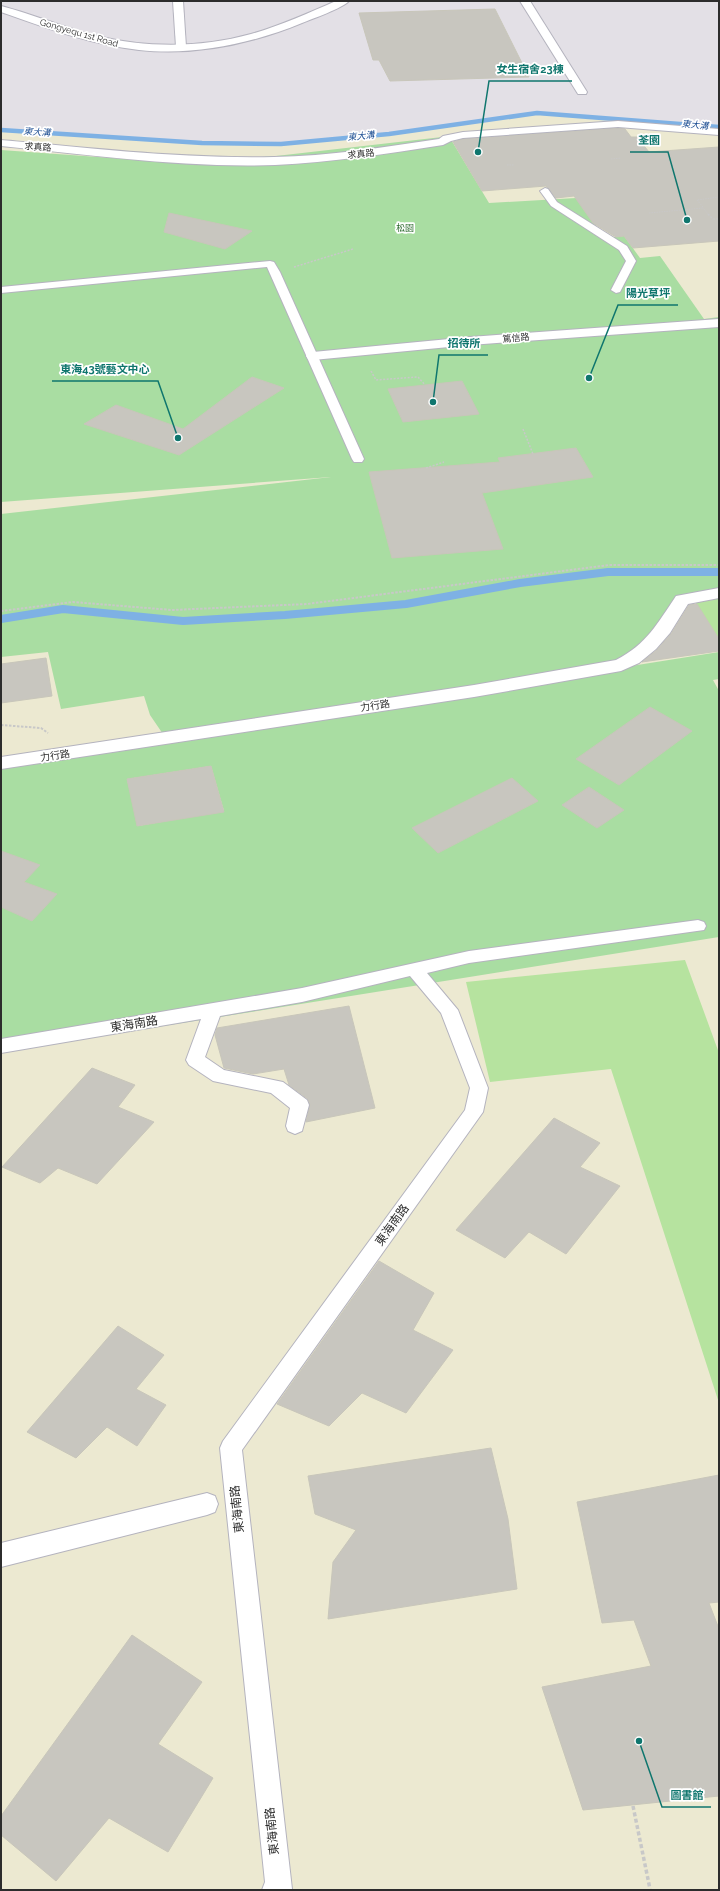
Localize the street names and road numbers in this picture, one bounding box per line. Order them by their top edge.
street label: Gongyequ 1st Road [39,17,120,49]
street label: 求真路 [24,141,52,153]
street label: 求真路 [347,148,375,160]
street label: 篤信路 [502,332,530,344]
street label: 力行路 [359,698,391,713]
street label: 力行路 [39,748,71,763]
street label: 東海南路 [109,1013,159,1035]
street label: 東海南路 [372,1201,412,1249]
street label: 東海南路 [228,1484,246,1534]
street label: 東海南路 [263,1806,281,1856]

